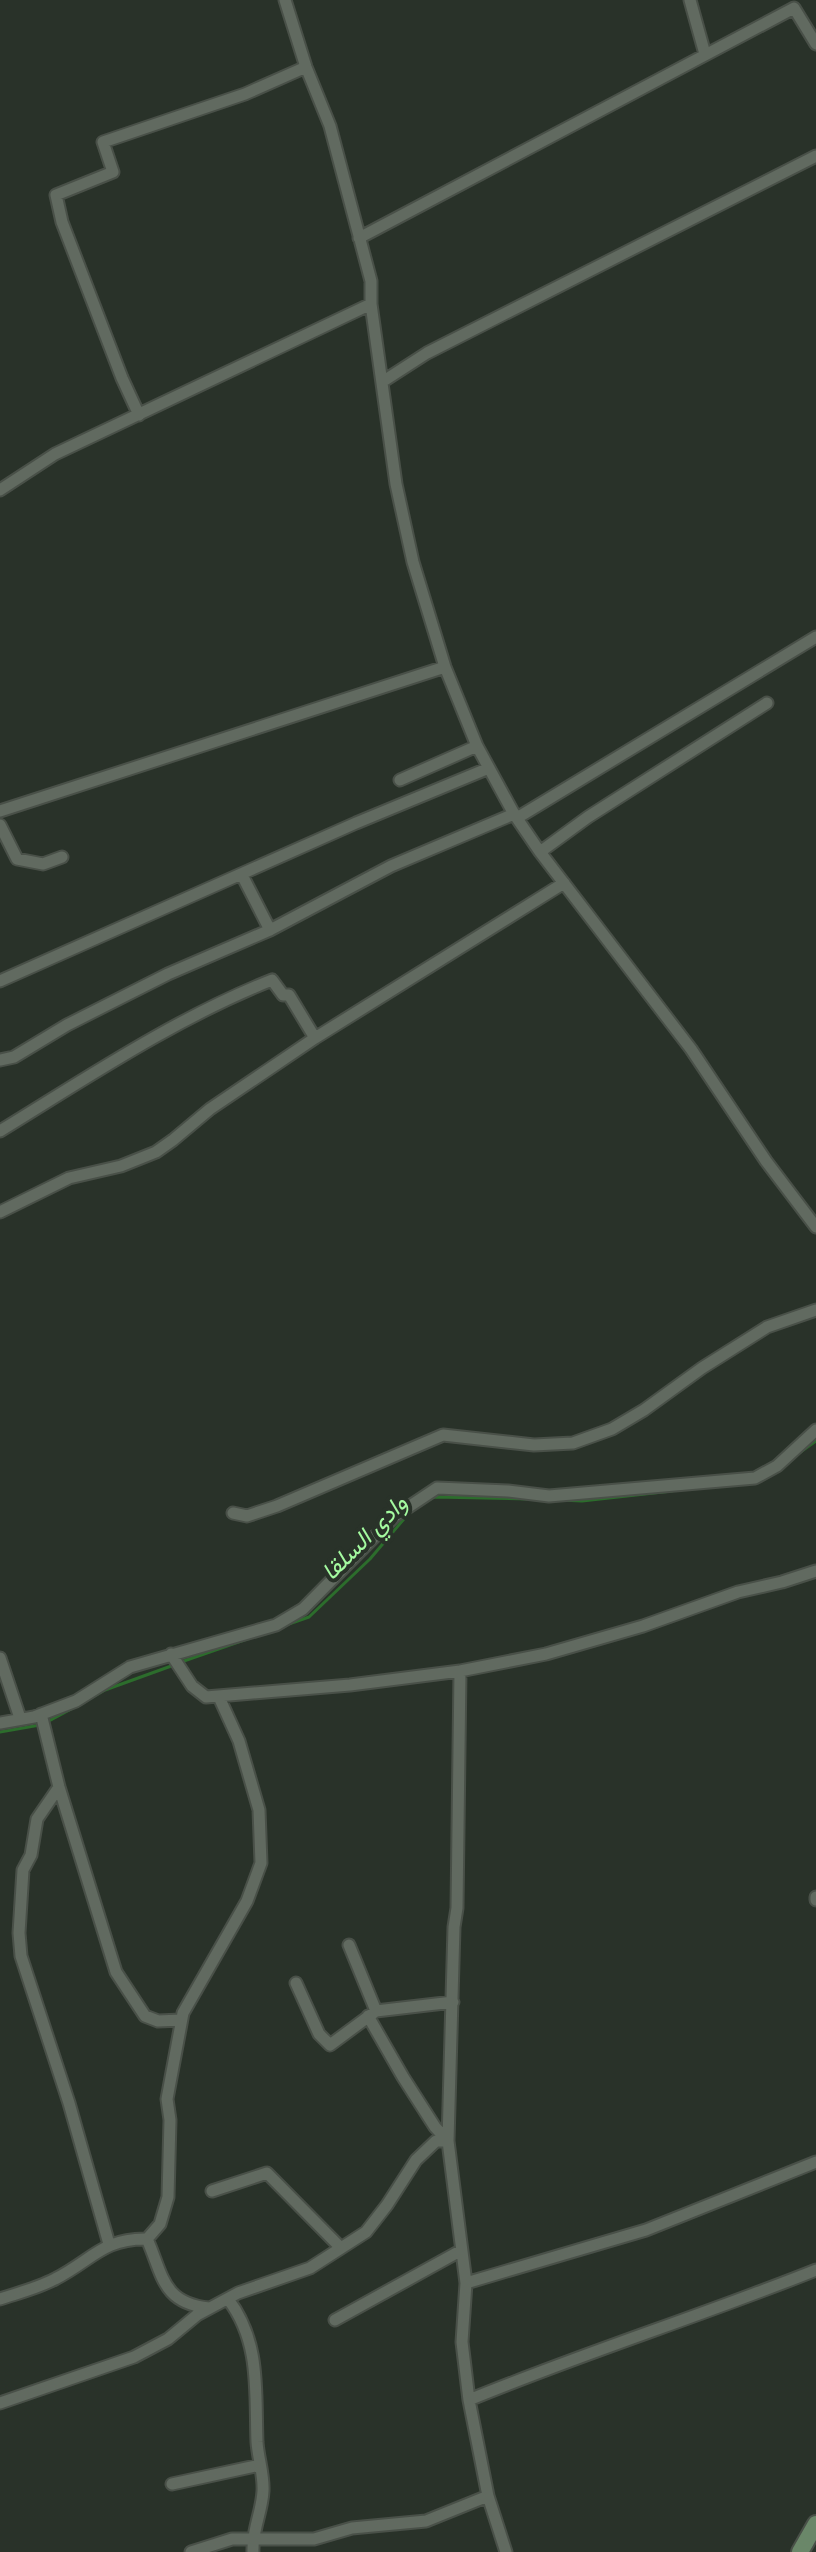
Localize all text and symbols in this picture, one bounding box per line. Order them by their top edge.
water label: وادي السلقا [316,1489,417,1589]

